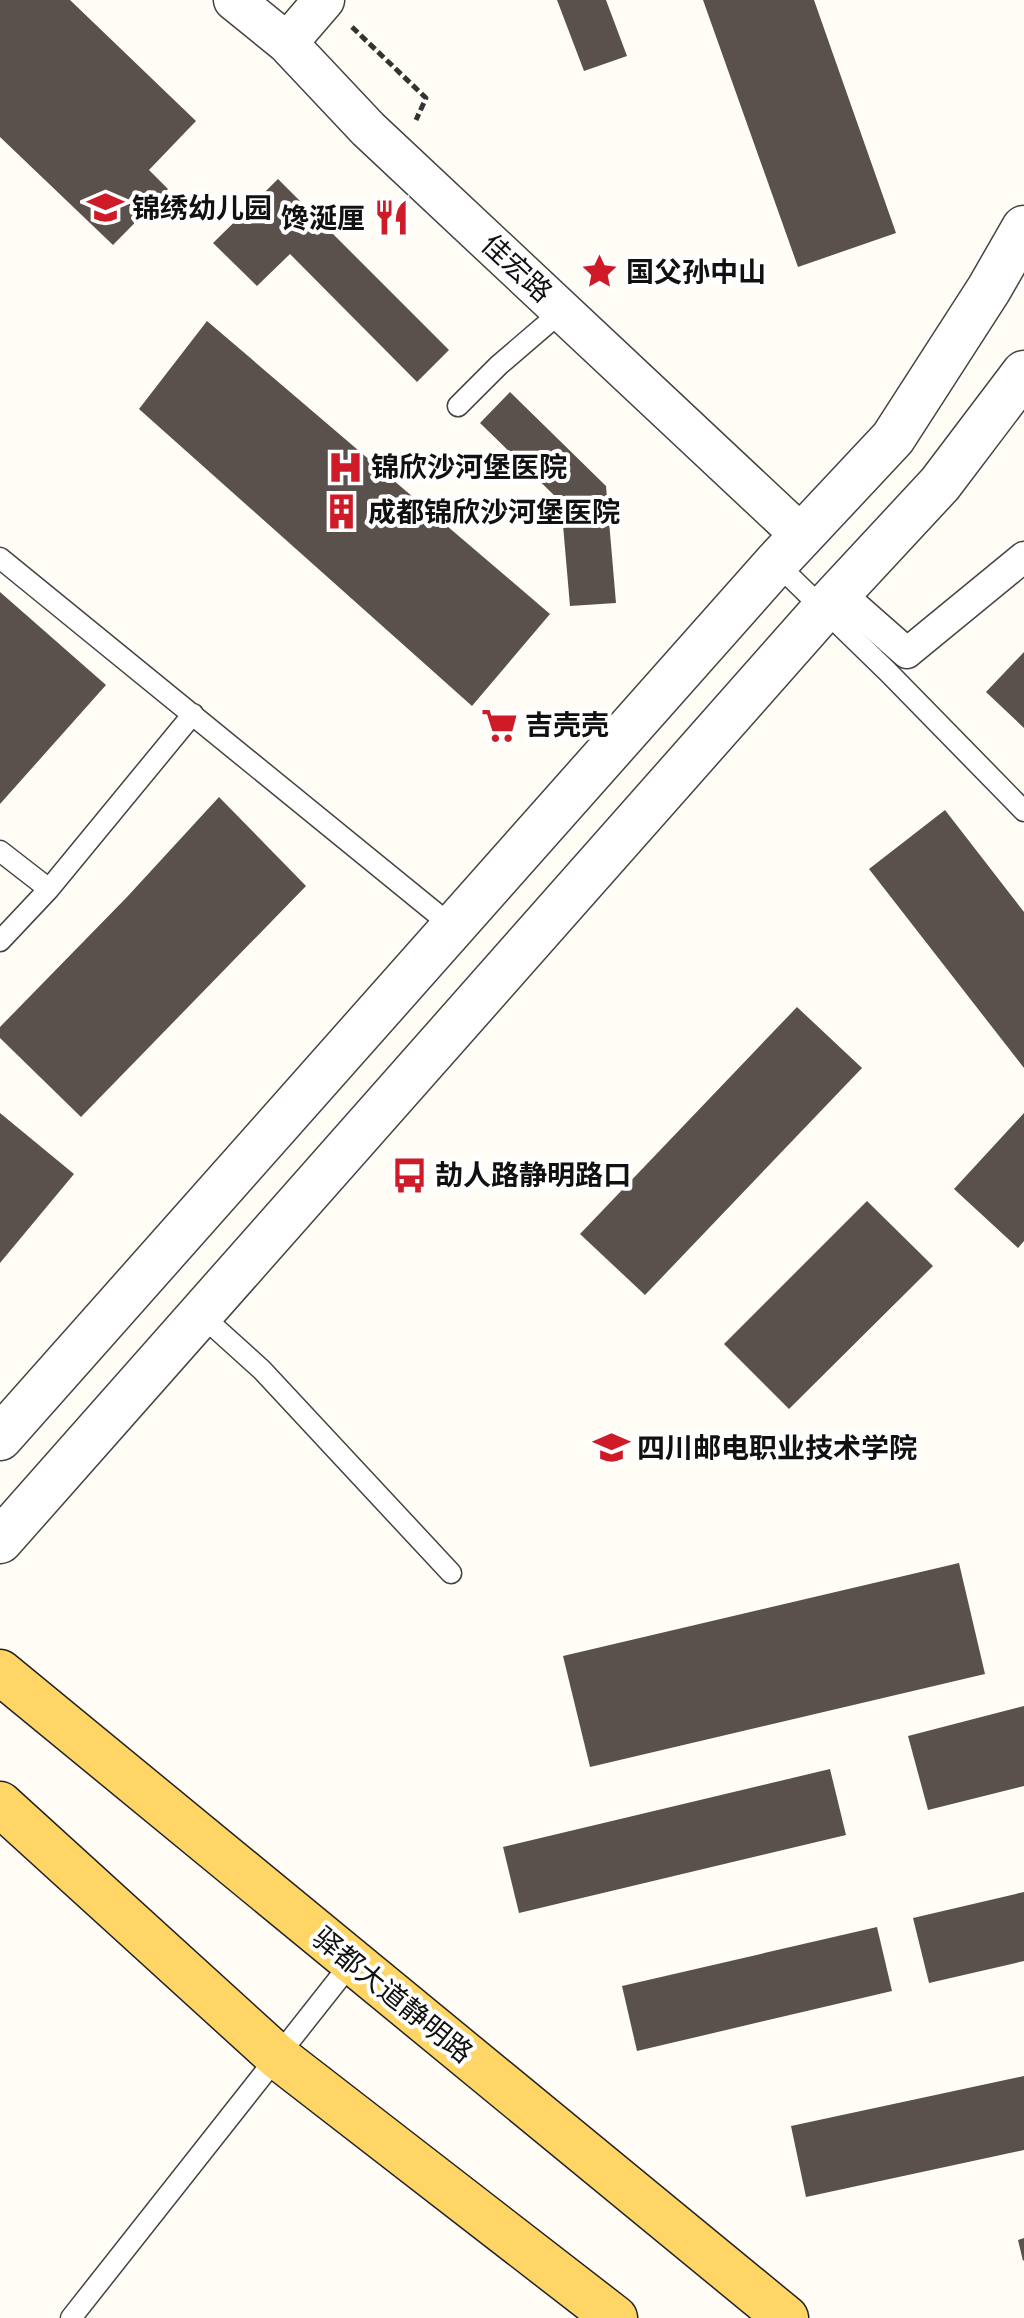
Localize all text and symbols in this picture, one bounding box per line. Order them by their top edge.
place label: 锦绣幼儿园 [132,188,272,231]
school or university icon: 锦绣幼儿园 [87,189,125,227]
place label: 馋涎厘 [281,198,365,241]
restaurant icon: 馋涎厘 [372,199,410,237]
street label: 佳宏路 [471,225,561,313]
place label: 国父孙中山 [626,252,766,295]
place icon: 国父孙中山 [581,253,619,291]
place label: 锦欣沙河堡医院 [371,447,567,490]
hospital icon: 锦欣沙河堡医院 [326,448,364,486]
place label: 成都锦欣沙河堡医院 [368,492,620,535]
building icon: 成都锦欣沙河堡医院 [323,493,361,531]
place label: 吉壳壳 [525,705,609,748]
supermarket icon: 吉壳壳 [480,706,518,744]
place label: 劼人路静明路口 [435,1155,631,1198]
bus stop icon: 劼人路静明路口 [390,1156,428,1194]
place label: 四川邮电职业技术学院 [637,1428,917,1471]
school or university icon: 四川邮电职业技术学院 [592,1429,630,1467]
street label: 驿都大道静明路 [302,1918,482,2075]

